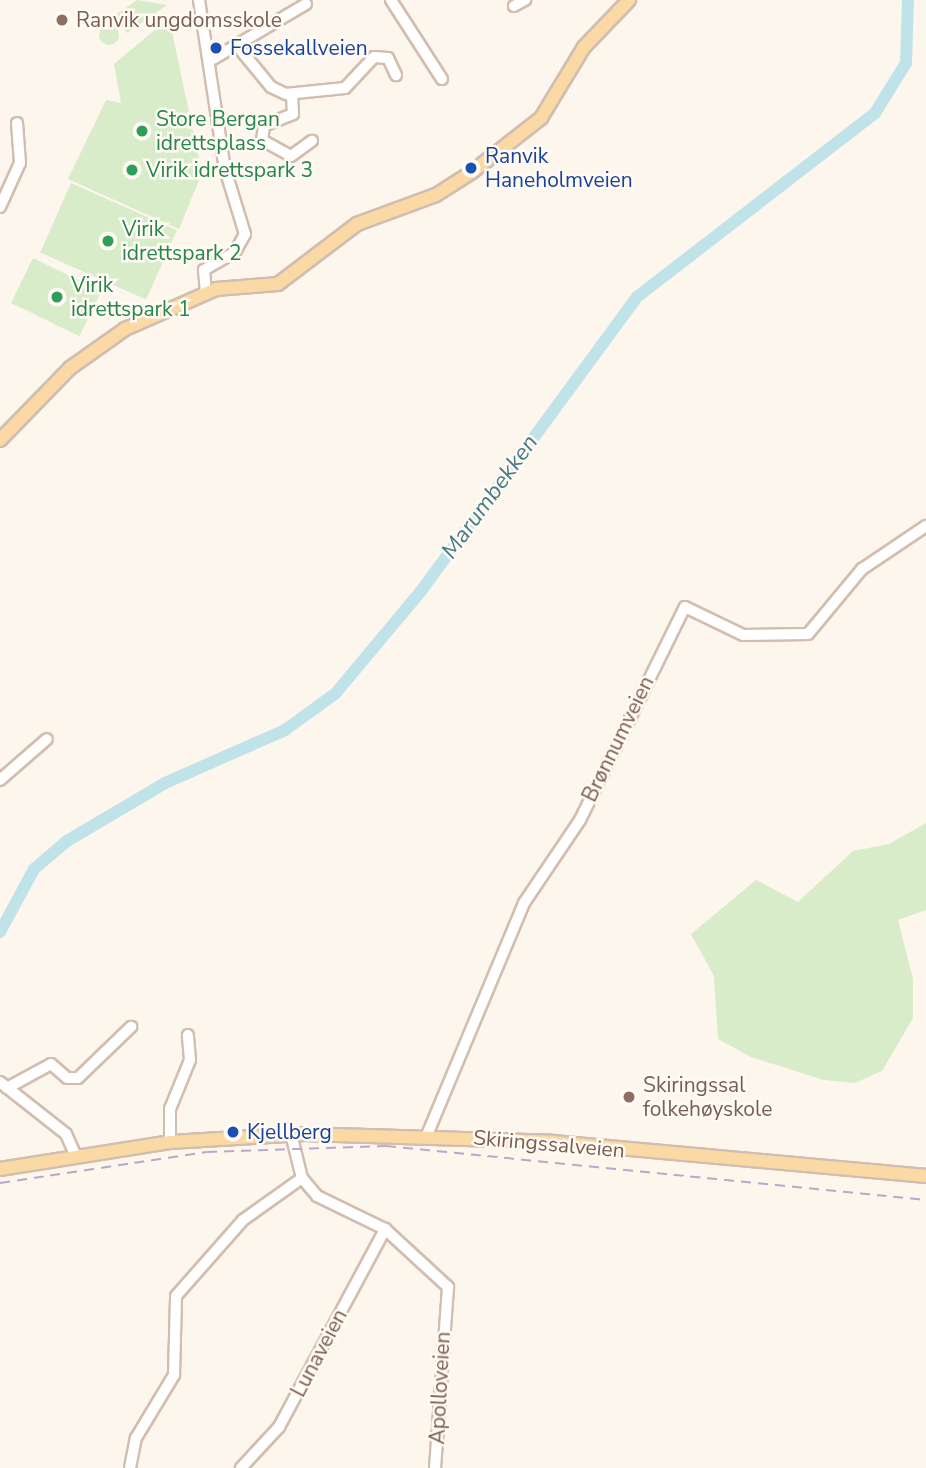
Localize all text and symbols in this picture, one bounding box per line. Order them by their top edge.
place label: Ranvik ungdomsskole [76,7,282,33]
marker: Ranvik ungdomsskole [54,12,70,28]
place label: Fossekallveien [230,35,368,61]
marker: Fossekallveien [208,40,224,56]
place label: Store Bergan idrettsplass [156,106,280,156]
marker: Store Bergan idrettsplass [134,123,150,139]
place label: Ranvik Haneholmveien [485,143,633,193]
place label: Virik idrettspark 3 [146,157,313,183]
marker: Ranvik Haneholmveien [463,160,479,176]
marker: Virik idrettspark 3 [124,162,140,178]
place label: Virik idrettspark 2 [122,216,242,266]
marker: Virik idrettspark 2 [100,233,116,249]
place label: Virik idrettspark 1 [71,272,191,322]
marker: Virik idrettspark 1 [49,289,65,305]
water label: Marumbekken [436,430,544,564]
street label: Brønnumveien [577,672,659,806]
place label: Skiringssal folkehøyskole [643,1072,772,1122]
marker: Skiringssal folkehøyskole [621,1089,637,1105]
place label: Kjellberg [247,1119,332,1145]
marker: Kjellberg [225,1124,241,1140]
street label: Skiringssalveien [472,1125,626,1163]
street label: Lunaveien [285,1305,353,1401]
street label: Apolloveien [424,1331,456,1445]

